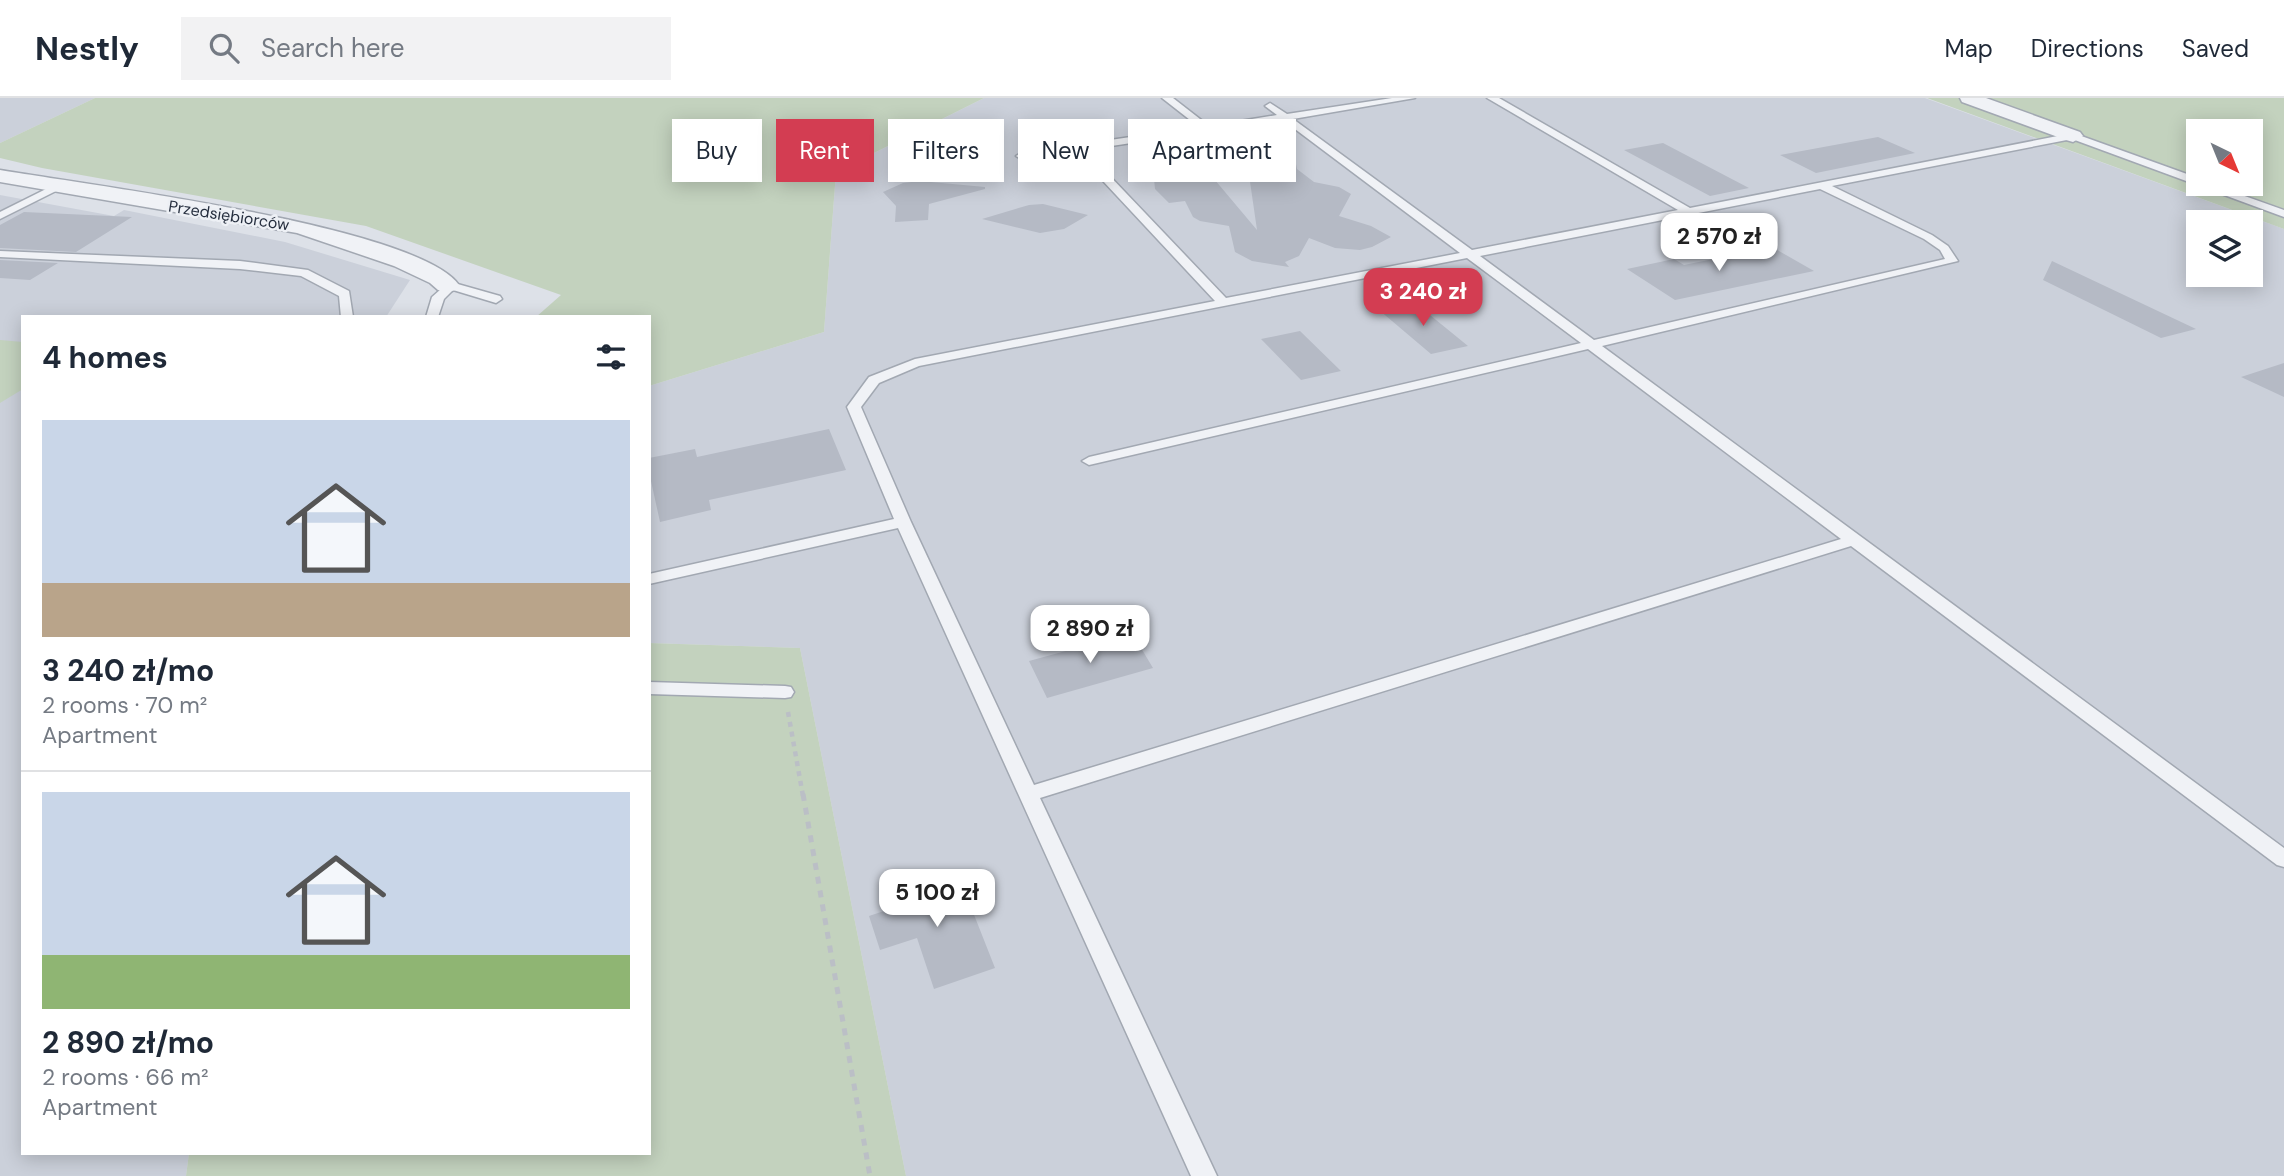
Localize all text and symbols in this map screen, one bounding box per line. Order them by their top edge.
search box [181,17,671,80]
text: Nestly [35,27,139,70]
icon: search [205,29,243,67]
text: Search here [261,31,405,65]
text: Map [1945,33,1993,64]
text: Directions [2031,33,2144,64]
text: Saved [2182,33,2249,64]
chip: Buy [672,119,762,182]
chip: Rent [776,119,874,182]
chip: Filters [888,119,1004,182]
chip: New [1018,119,1114,182]
chip: Apartment [1128,119,1296,182]
north arrow [2186,119,2263,196]
map controls [2186,119,2263,287]
street label: Przedsiębiorców [167,196,291,235]
button: layers [2186,210,2263,287]
pin: 2 570 zł [1647,214,1791,273]
text: 2 570 zł [1677,221,1761,251]
pin: 3 240 zł [1351,268,1495,328]
text: 3 240 zł [1380,276,1467,306]
text: 4 homes [42,338,168,377]
icon: filters [592,338,630,376]
icon: home [273,465,399,591]
pin: 2 890 zł [1018,606,1162,665]
text: 2 890 zł [1047,613,1133,643]
text: 3 240 zł/mo [42,651,214,690]
text: 2 rooms · 70 m² [42,690,207,720]
text: Apartment [42,720,157,750]
icon: home [273,837,399,963]
pin: 5 100 zł [865,870,1009,929]
text: 5 100 zł [895,877,979,907]
text: 2 890 zł/mo [42,1023,214,1062]
text: 2 rooms · 66 m² [42,1062,209,1092]
text: Apartment [42,1092,157,1122]

